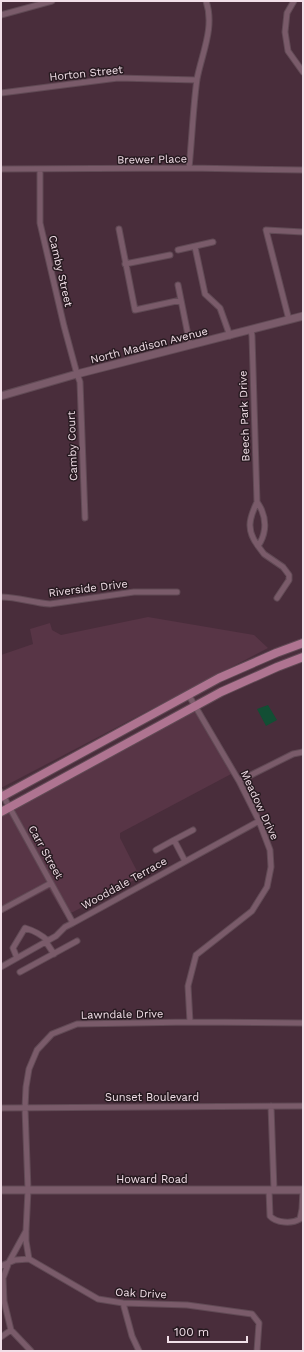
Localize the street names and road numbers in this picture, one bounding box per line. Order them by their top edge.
street label: Horton Street [49,63,124,84]
street label: Brewer Place [117,152,187,167]
street label: Camby Street [46,234,75,309]
street label: North Madison Avenue [89,325,209,366]
street label: Beech Park Drive [236,370,253,462]
street label: Camby Court [65,410,80,481]
street label: Riverside Drive [48,577,128,600]
street label: Meadow Drive [238,768,281,842]
street label: Carr Street [25,823,66,882]
street label: Wooddale Terrace [79,855,169,912]
street label: Lawndale Drive [81,1007,163,1022]
street label: Sunset Boulevard [105,1091,199,1104]
street label: Howard Road [116,1173,188,1186]
street label: Oak Drive [115,1286,167,1301]

